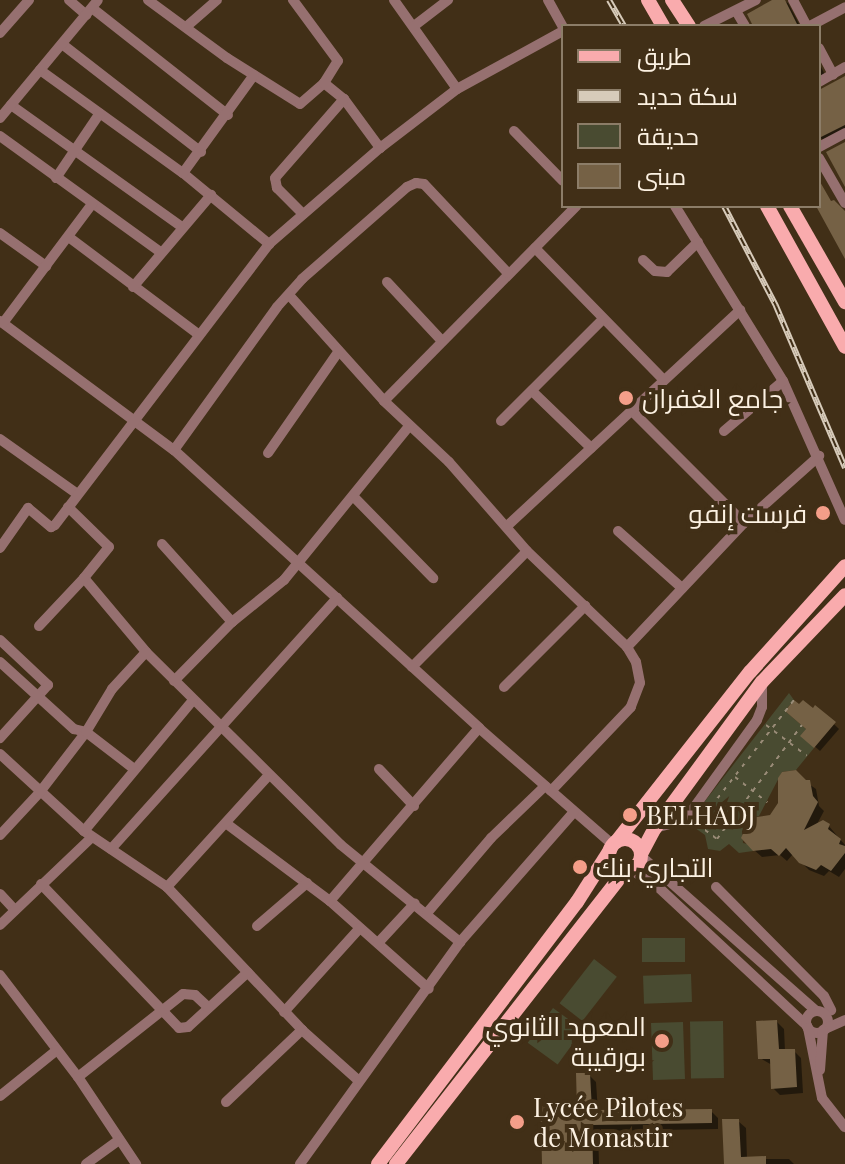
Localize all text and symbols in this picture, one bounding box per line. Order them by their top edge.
legend [561,24,821,208]
text: طريق [637,39,692,71]
text: سكة حديد [637,79,738,111]
text: حديقة [637,119,699,151]
text: مبنى [637,159,686,191]
place label: جامع الغفران [642,382,783,414]
marker: جامع الغفران [617,389,635,407]
place label: فرست إنفو [689,497,807,529]
marker: فرست إنفو [814,504,832,522]
place label: BELHADJ [646,799,756,831]
marker: BELHADJ [621,806,639,824]
place label: التجاري بنك [596,851,714,883]
marker: التجاري بنك [571,858,589,876]
place label: المعهد الثانوي بورقيبة [486,1010,646,1072]
marker: المعهد الثانوي بورقيبة [653,1032,671,1050]
place label: Lycée Pilotes de Monastir [533,1091,683,1152]
marker: Lycée Pilotes de Monastir [508,1113,526,1131]

